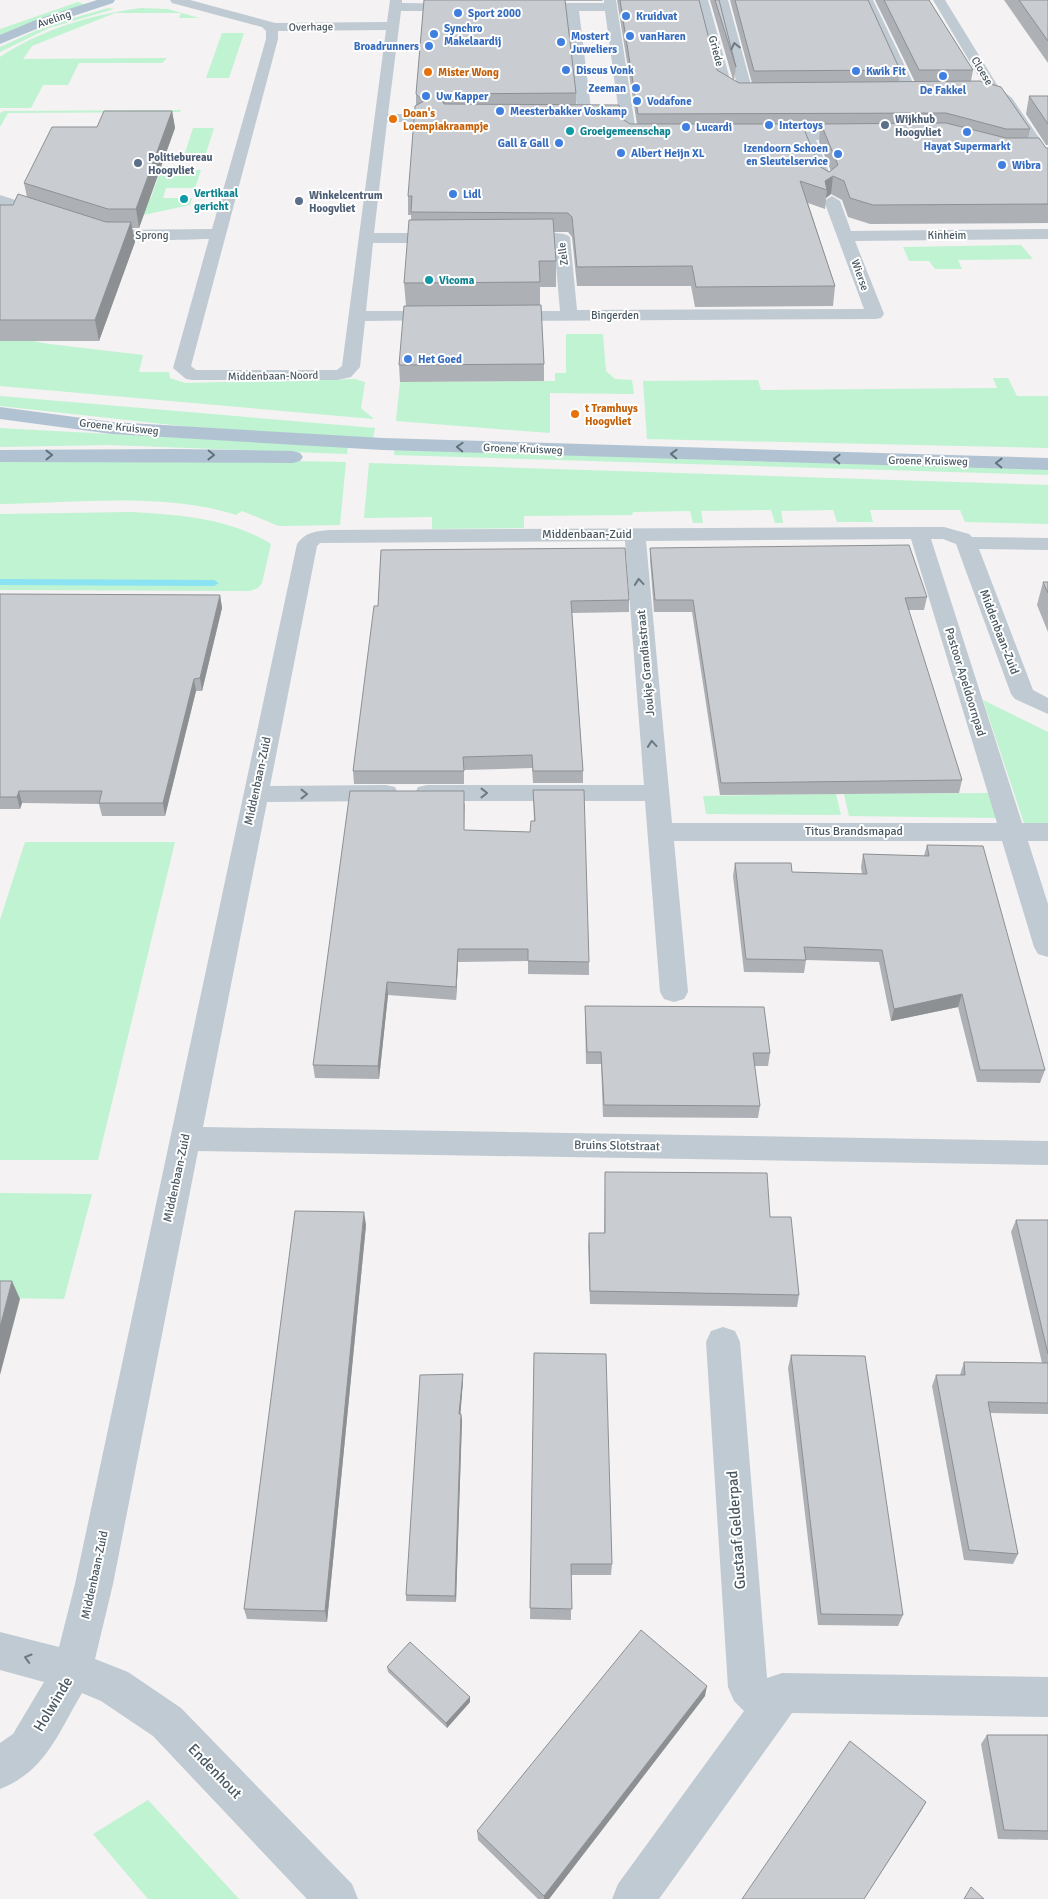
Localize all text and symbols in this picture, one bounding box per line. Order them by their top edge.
street label: Aveling [35,7,73,31]
marker: Sport 2000 [452,7,464,19]
place label: Sport 2000 [468,7,521,20]
marker: Kruidvat [620,10,632,22]
place label: Kruidvat [636,10,677,23]
street label: Overhage [289,20,333,34]
place label: Synchro Makelaardij [444,22,501,48]
marker: Synchro Makelaardij [428,28,440,40]
place label: Mostert Juweliers [571,30,617,56]
marker: vanHaren [624,30,636,42]
place label: vanHaren [639,30,686,43]
street label: Griede [706,34,726,68]
marker: Mostert Juweliers [555,36,567,48]
place label: Broadrunners [354,40,419,53]
marker: Broadrunners [423,40,435,52]
one-way arrow [730,41,741,50]
street label: Cloese [968,54,996,88]
marker: Discus Vonk [560,64,572,76]
place label: Discus Vonk [576,64,634,77]
marker: Kwik Fit [850,65,862,77]
place label: Kwik Fit [866,65,906,78]
marker: Mister Wong [422,66,434,78]
place label: Mister Wong [438,66,499,79]
marker: De Fakkel [937,70,949,82]
place label: Zeeman [588,82,626,95]
marker: Zeeman [630,82,642,94]
place label: De Fakkel [920,84,967,97]
marker: Uw Kapper [420,90,432,102]
place label: Uw Kapper [436,90,489,103]
marker: Vodafone [631,95,643,107]
place label: Vodafone [647,95,692,108]
marker: Meesterbakker Voskamp [494,105,506,117]
place label: Meesterbakker Voskamp [510,105,627,118]
place label: Doan's Loempiakraampje [403,107,489,133]
marker: Doan's Loempiakraampje [387,113,399,125]
place label: Wijkhub Hoogvliet [895,113,941,139]
marker: Intertoys [763,119,775,131]
place label: Intertoys [779,119,823,132]
marker: Wijkhub Hoogvliet [879,119,891,131]
marker: Lucardi [680,121,692,133]
place label: Lucardi [696,121,732,134]
marker: Groeigemeenschap [564,125,576,137]
place label: Groeigemeenschap [580,125,671,138]
marker: Hayat Supermarkt [961,126,973,138]
place label: Gall & Gall [498,137,550,150]
marker: Gall & Gall [553,137,565,149]
place label: Hayat Supermarkt [923,140,1011,153]
place label: Izendoorn Schoen en Sleutelservice [743,142,829,168]
marker: Albert Heijn XL [615,147,627,159]
place label: Albert Heijn XL [631,147,705,160]
marker: Izendoorn Schoen en Sleutelservice [832,148,844,160]
place label: Politiebureau Hoogvliet [148,151,213,177]
marker: Politiebureau Hoogvliet [132,157,144,169]
marker: Wibra [996,159,1008,171]
place label: Wibra [1012,159,1041,172]
place label: Vertikaal gericht [194,187,239,213]
marker: Lidl [447,188,459,200]
place label: Lidl [463,188,482,201]
place label: Winkelcentrum Hoogvliet [309,189,383,215]
marker: Vertikaal gericht [178,193,190,205]
marker: Winkelcentrum Hoogvliet [293,195,305,207]
street label: Sprong [135,229,169,242]
street label: Kinheim [928,229,967,242]
street label: Zelle [555,242,571,266]
street label: Wierse [848,258,872,292]
marker: Vicoma [423,274,435,286]
place label: Vicoma [439,274,475,287]
street label: Bingerden [591,309,639,322]
marker: Het Goed [402,353,414,365]
place label: Het Goed [418,353,462,366]
street label: Middenbaan-Noord [228,369,319,383]
place label: t Tramhuys Hoogvliet [584,402,638,428]
marker: t Tramhuys Hoogvliet [569,408,581,420]
street label: Groene Kruisweg [79,416,159,438]
one-way arrow [455,441,463,452]
street label: Groene Kruisweg [483,441,563,457]
one-way arrow [670,448,678,459]
one-way arrow [45,450,53,460]
one-way arrow [207,450,215,461]
one-way arrow [833,453,841,464]
street label: Groene Kruisweg [888,454,968,468]
one-way arrow [995,458,1003,468]
street label: Middenbaan-Zuid [542,527,632,542]
one-way arrow [634,578,645,586]
street label: Middenbaan-Zuid [976,587,1022,677]
street label: Joukje Grandiastraat [634,609,658,717]
street label: Pastoor Apeldoornpad [941,626,989,738]
street label: Middenbaan-Zuid [241,736,275,826]
one-way arrow [647,740,658,748]
one-way arrow [480,788,488,798]
one-way arrow [300,789,308,799]
street label: Titus Brandsmapad [805,824,903,839]
street label: Middenbaan-Zuid [160,1133,194,1223]
street label: Bruins Slotstraat [574,1138,660,1154]
street label: Gustaaf Gelderpad [723,1470,749,1590]
street label: Middenbaan-Zuid [78,1530,112,1620]
one-way arrow [25,1654,33,1664]
street label: Holwinde [30,1673,76,1735]
street label: Endenhout [184,1740,246,1802]

